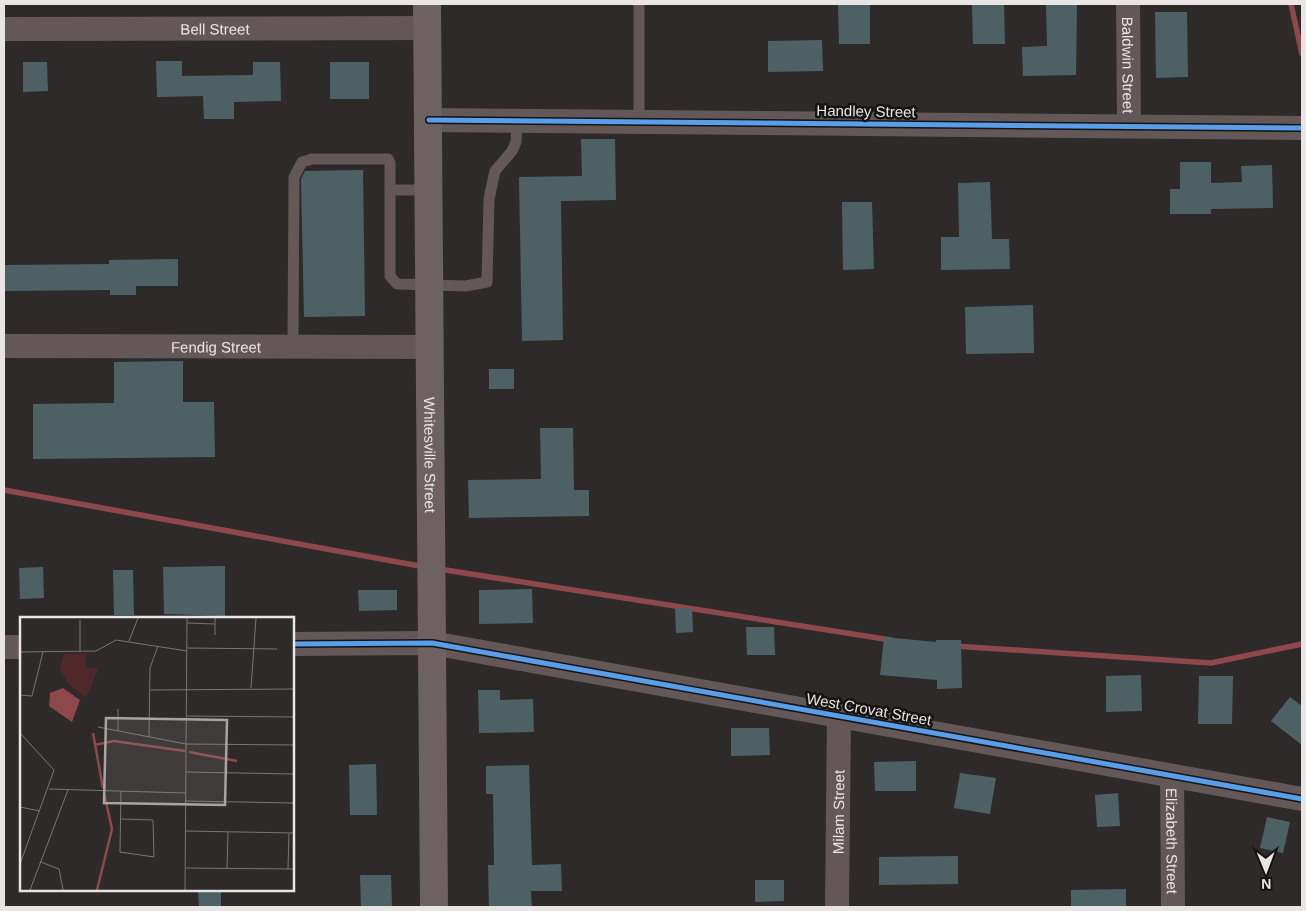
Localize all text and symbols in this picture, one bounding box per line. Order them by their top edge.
street label: Baldwin Street [1120,17,1137,114]
street label: Bell Street [180,20,250,37]
street label: Handley Street [816,102,917,120]
street label: Fendig Street [171,338,262,355]
street label: Whitesville Street [422,397,439,514]
inset map [20,617,294,891]
street label: West Crovat Street [805,690,934,728]
street label: Milam Street [829,769,847,854]
street label: Elizabeth Street [1164,788,1181,895]
north arrow [1241,846,1291,896]
text: N [1261,876,1271,892]

